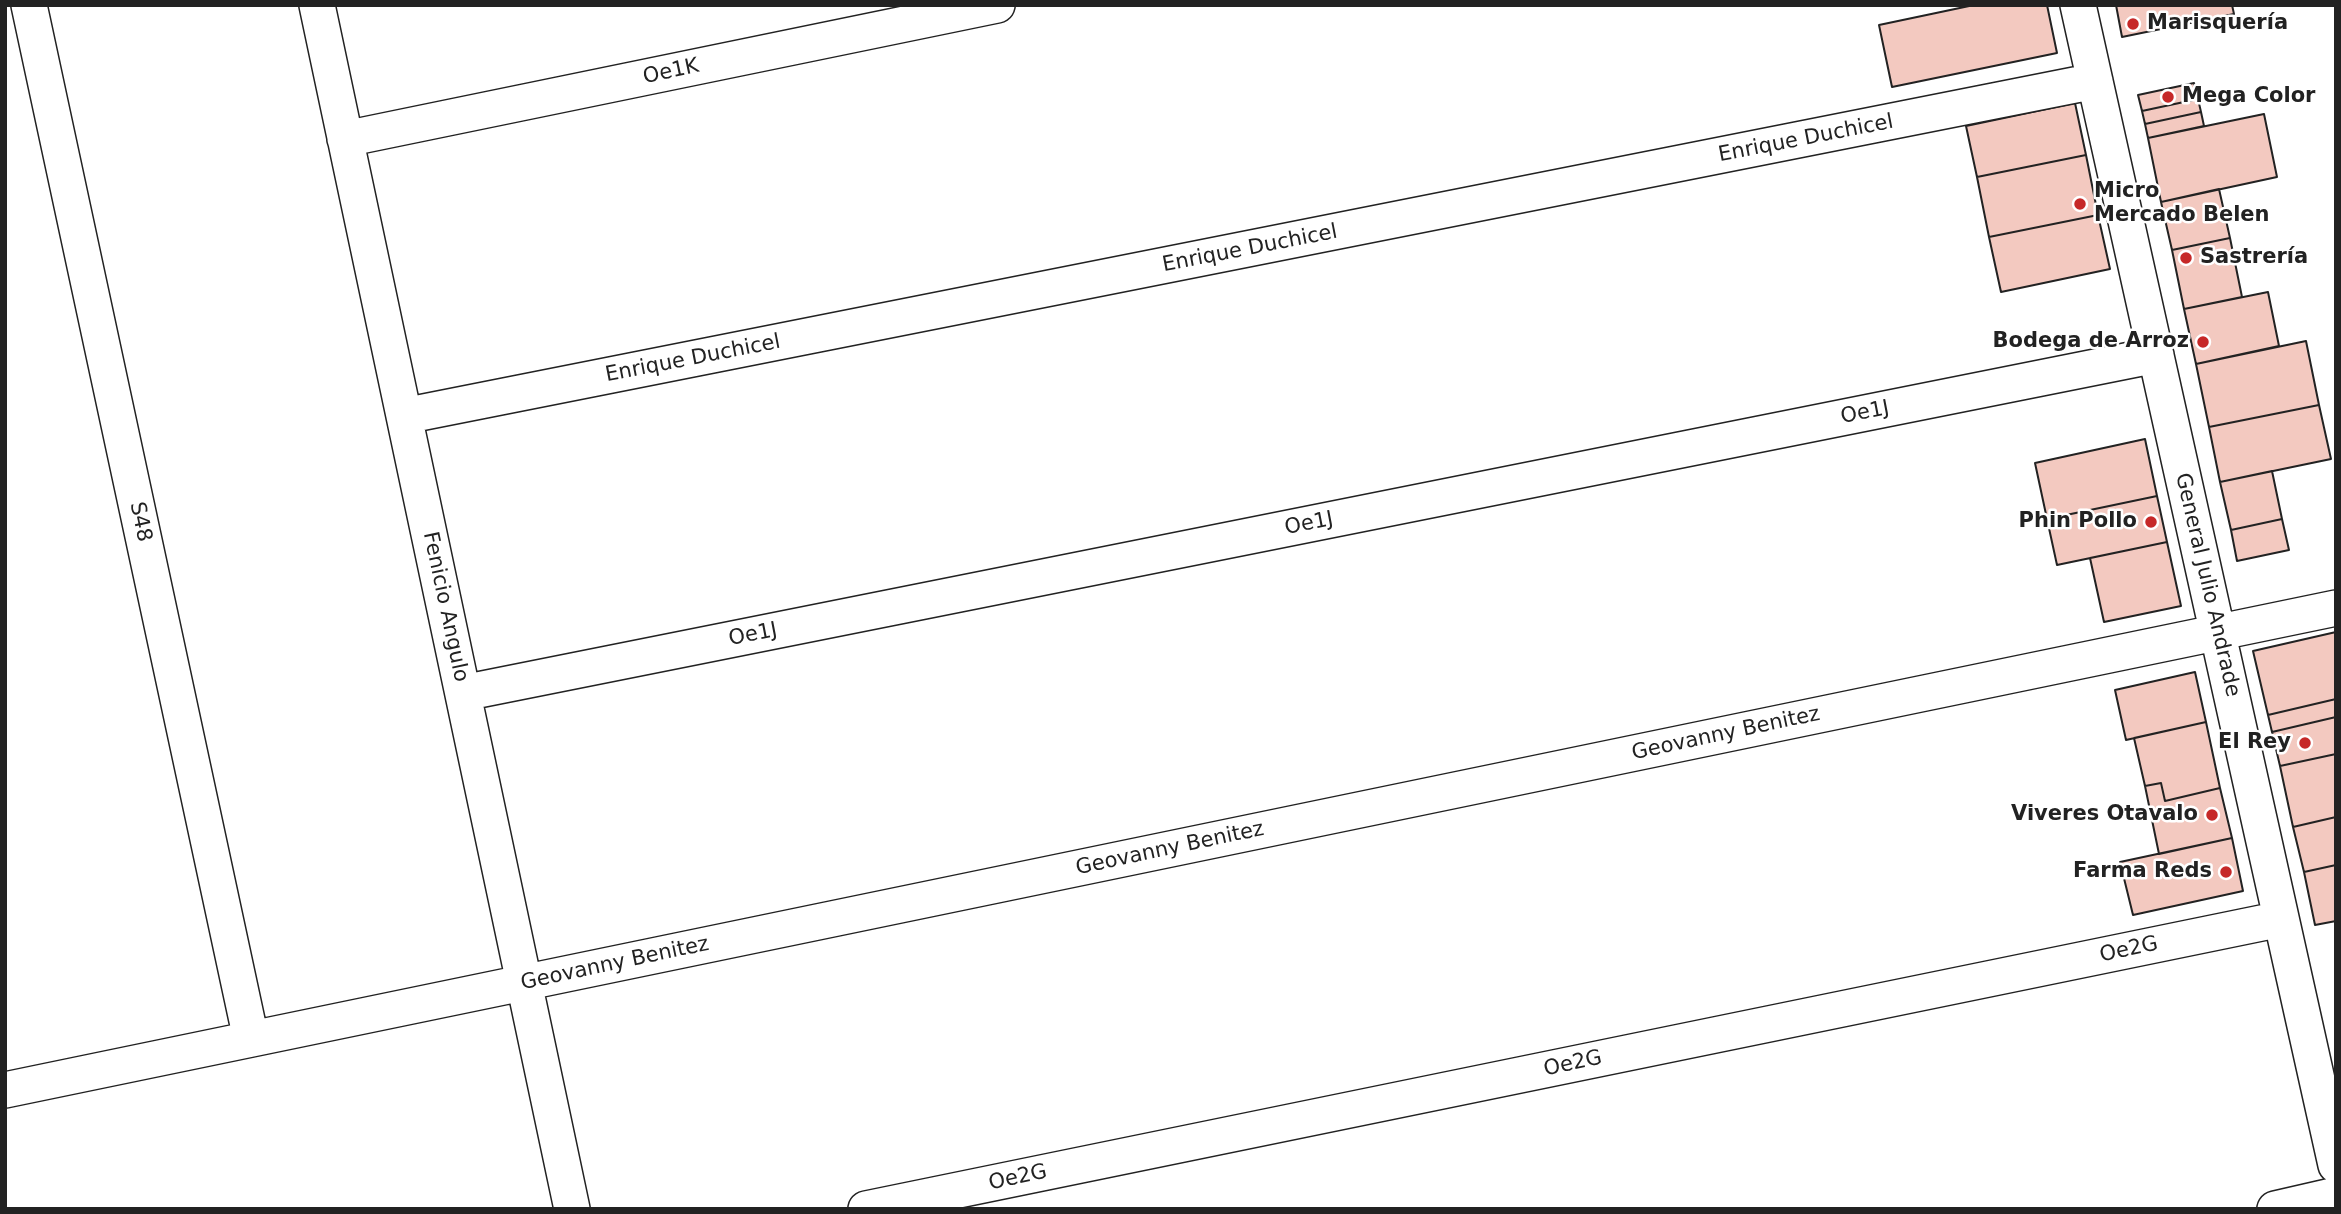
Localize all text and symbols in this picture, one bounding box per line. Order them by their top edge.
place label: Marisquería [2147,11,2288,37]
marker: Marisquería [2125,16,2141,32]
street label: Oe1K [641,54,701,90]
place label: Mega Color [2182,84,2315,110]
marker: Mega Color [2160,89,2176,105]
street label: Enrique Duchicel [1716,110,1896,168]
place label: Micro Mercado Belen [2094,179,2270,229]
marker: Micro Mercado Belen [2072,196,2088,212]
street label: Enrique Duchicel [1160,220,1340,278]
place label: Sastrería [2200,245,2308,271]
marker: Sastrería [2178,250,2194,266]
place label: Bodega de Arroz [1993,329,2189,355]
street label: Enrique Duchicel [603,330,783,388]
marker: Bodega de Arroz [2195,334,2211,350]
street label: Oe1J [1839,396,1891,430]
street label: General Julio Andrade [2169,471,2245,699]
street label: S48 [124,500,156,544]
street label: Oe1J [1283,507,1335,541]
place label: Phin Pollo [2019,509,2137,535]
marker: Phin Pollo [2143,514,2159,530]
street label: Fenicio Angulo [417,530,473,684]
street label: Oe1J [727,618,779,652]
street label: Geovanny Benitez [1630,702,1822,766]
place label: El Rey [2218,730,2291,756]
marker: El Rey [2297,735,2313,751]
place label: Viveres Otavalo [2011,802,2198,828]
marker: Viveres Otavalo [2204,807,2220,823]
street label: Geovanny Benitez [1074,817,1266,881]
place label: Farma Reds [2073,859,2212,885]
marker: Farma Reds [2218,864,2234,880]
street label: Geovanny Benitez [519,932,711,996]
street label: Oe2G [2097,932,2161,968]
street label: Oe2G [1541,1046,1605,1082]
street label: Oe2G [986,1160,1050,1196]

